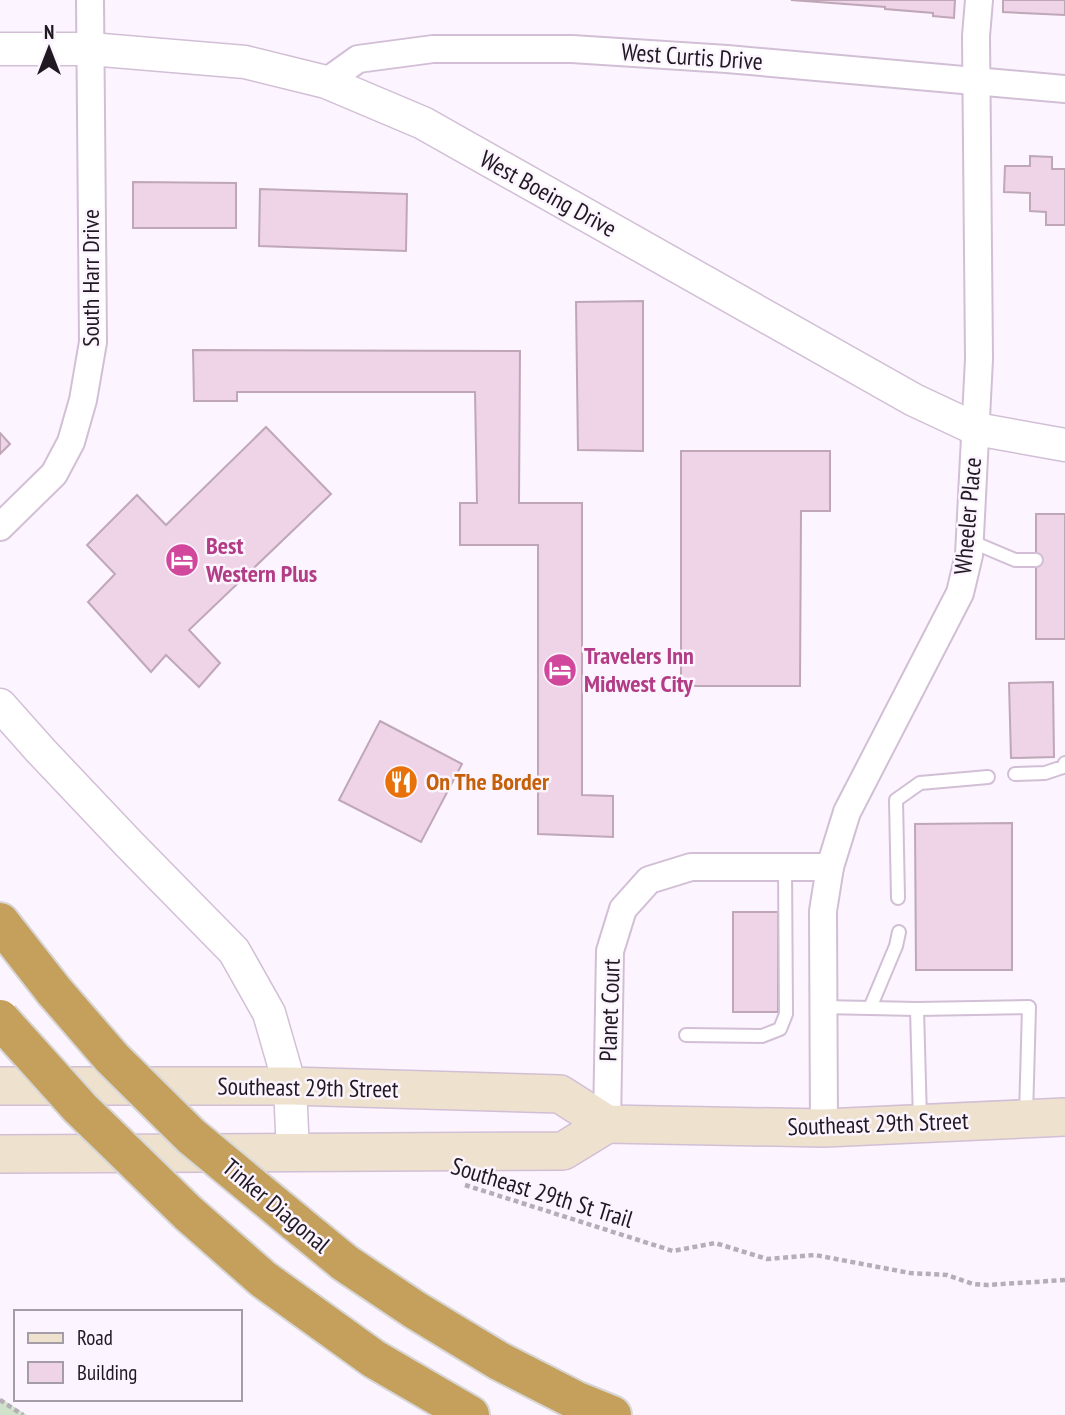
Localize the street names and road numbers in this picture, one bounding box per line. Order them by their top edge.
street label: West Curtis Drive [620,36,764,77]
street label: West Boeing Drive [475,143,622,244]
street label: South Harr Drive [75,209,106,347]
street label: Wheeler Place [947,456,988,576]
street label: Planet Court [592,958,627,1062]
street label: Southeast 29th Street [217,1070,399,1105]
street label: Southeast 29th Street [787,1105,969,1142]
street label: Southeast 29th St Trail [448,1150,637,1235]
street label: Tinker Diagonal [216,1152,337,1260]

